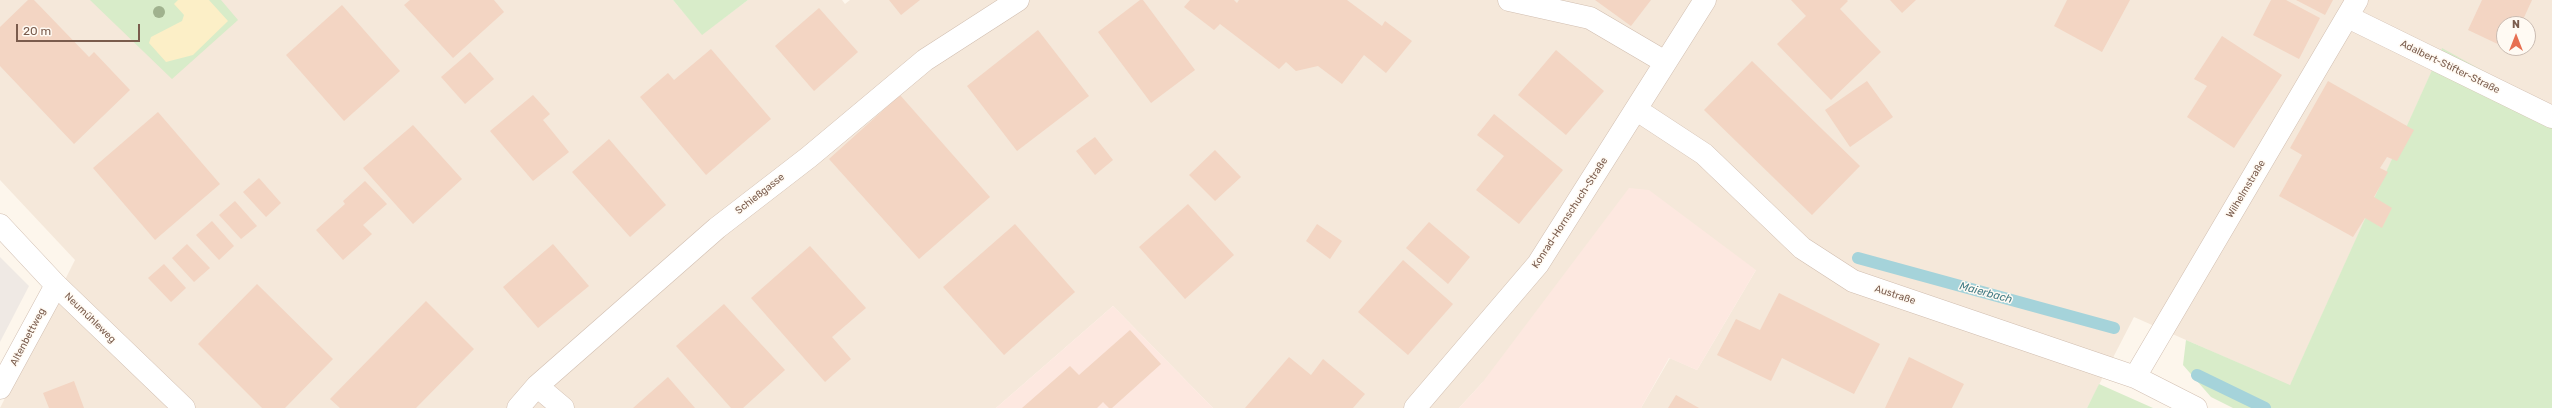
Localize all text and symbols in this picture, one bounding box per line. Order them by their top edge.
scale bar [18,16,142,42]
north arrow [2496,16,2536,56]
text: N [2512,18,2520,31]
text: 20 m [23,24,51,38]
street label: Adalbert-Stifter-Straße [2398,38,2502,96]
street label: Konrad-Hornschuch-Straße [1530,155,1610,271]
street label: Wilhelmstraße [2224,158,2268,220]
street label: Schießgasse [733,171,787,217]
water label: Maierbach [1958,280,2014,306]
street label: Austraße [1873,283,1917,307]
street label: Neumühleweg [62,290,118,346]
street label: Altenbettweg [8,306,48,368]

